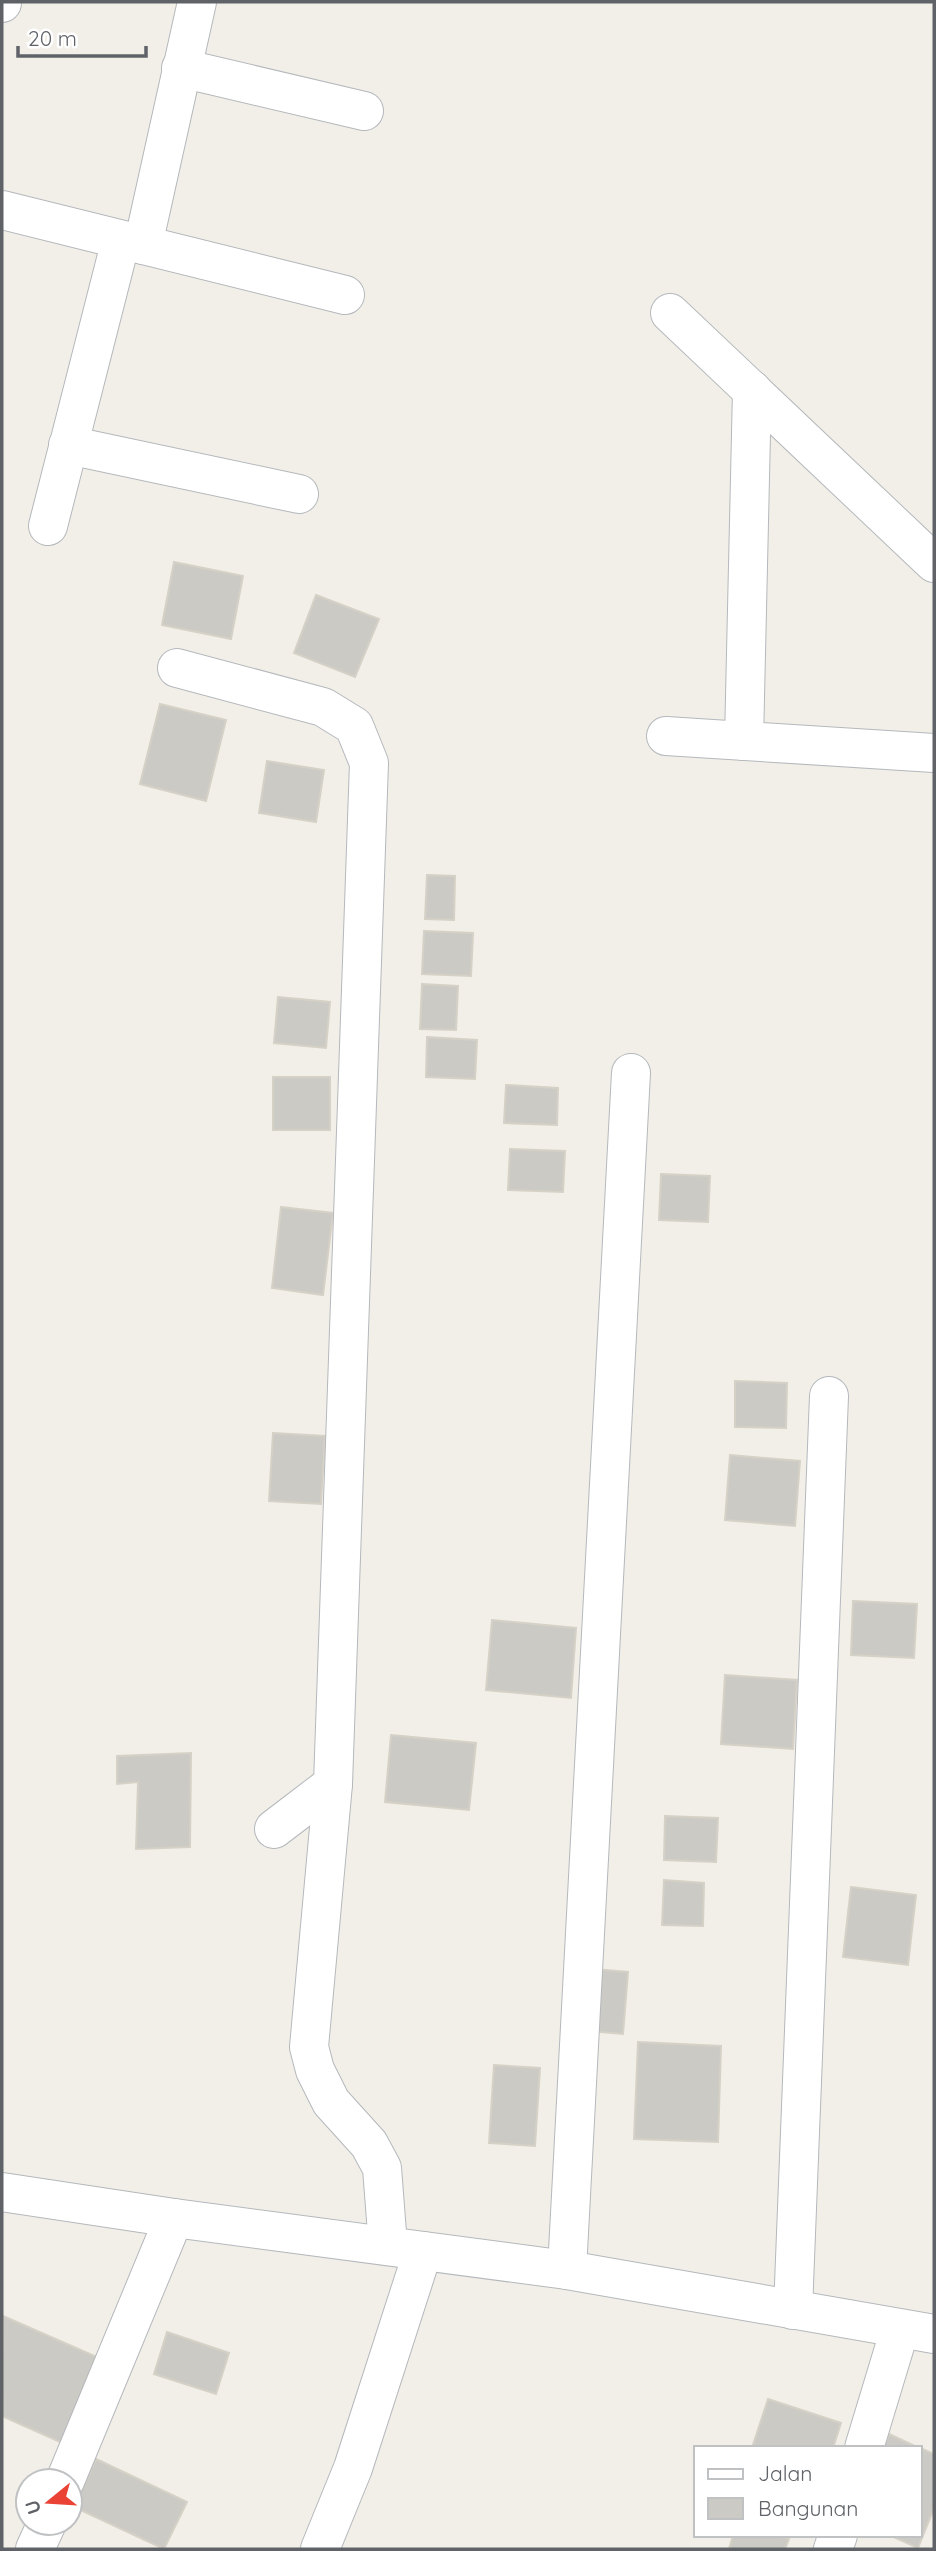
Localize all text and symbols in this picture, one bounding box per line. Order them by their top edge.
scale bar [18,14,145,58]
text: 20 m [28,25,77,51]
legend [694,2446,922,2537]
text: Jalan [758,2460,812,2486]
north arrow [14,2467,84,2537]
text: Bangunan [758,2495,858,2521]
text: U [19,2497,46,2517]

